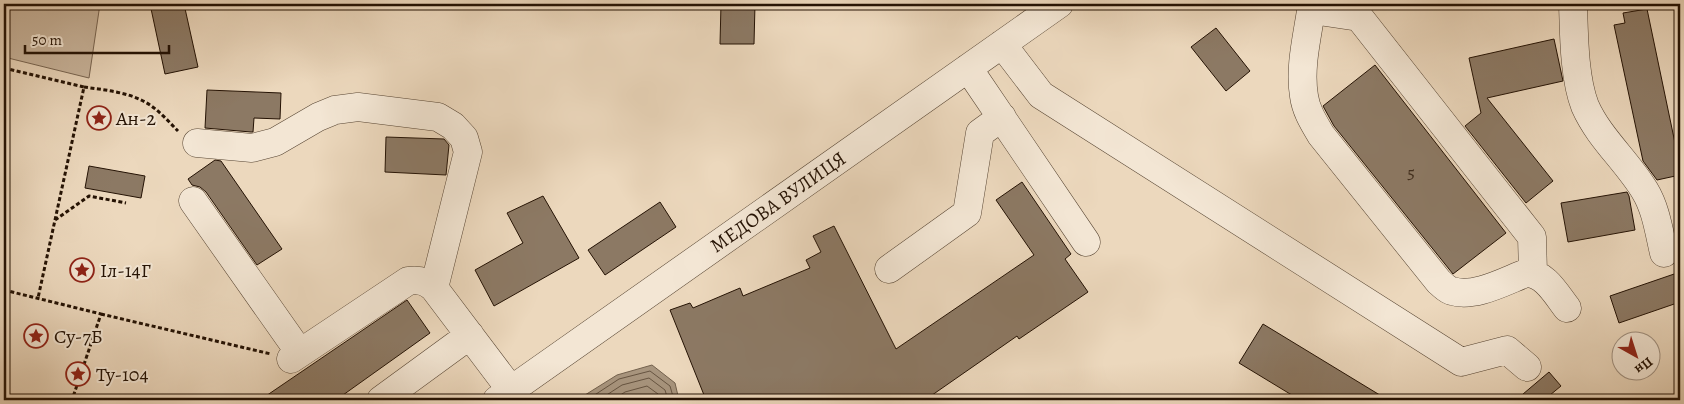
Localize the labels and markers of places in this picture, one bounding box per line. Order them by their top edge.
place icon: Ан-2 [86,105,112,131]
place label: Ан-2 [115,105,157,132]
place icon: Іл-14Г [69,257,95,283]
place label: Іл-14Г [100,257,151,284]
place icon: Су-7Б [23,323,49,349]
place label: Су-7Б [54,323,103,350]
place icon: Ту-104 [65,361,91,387]
place label: Ту-104 [96,361,149,388]

